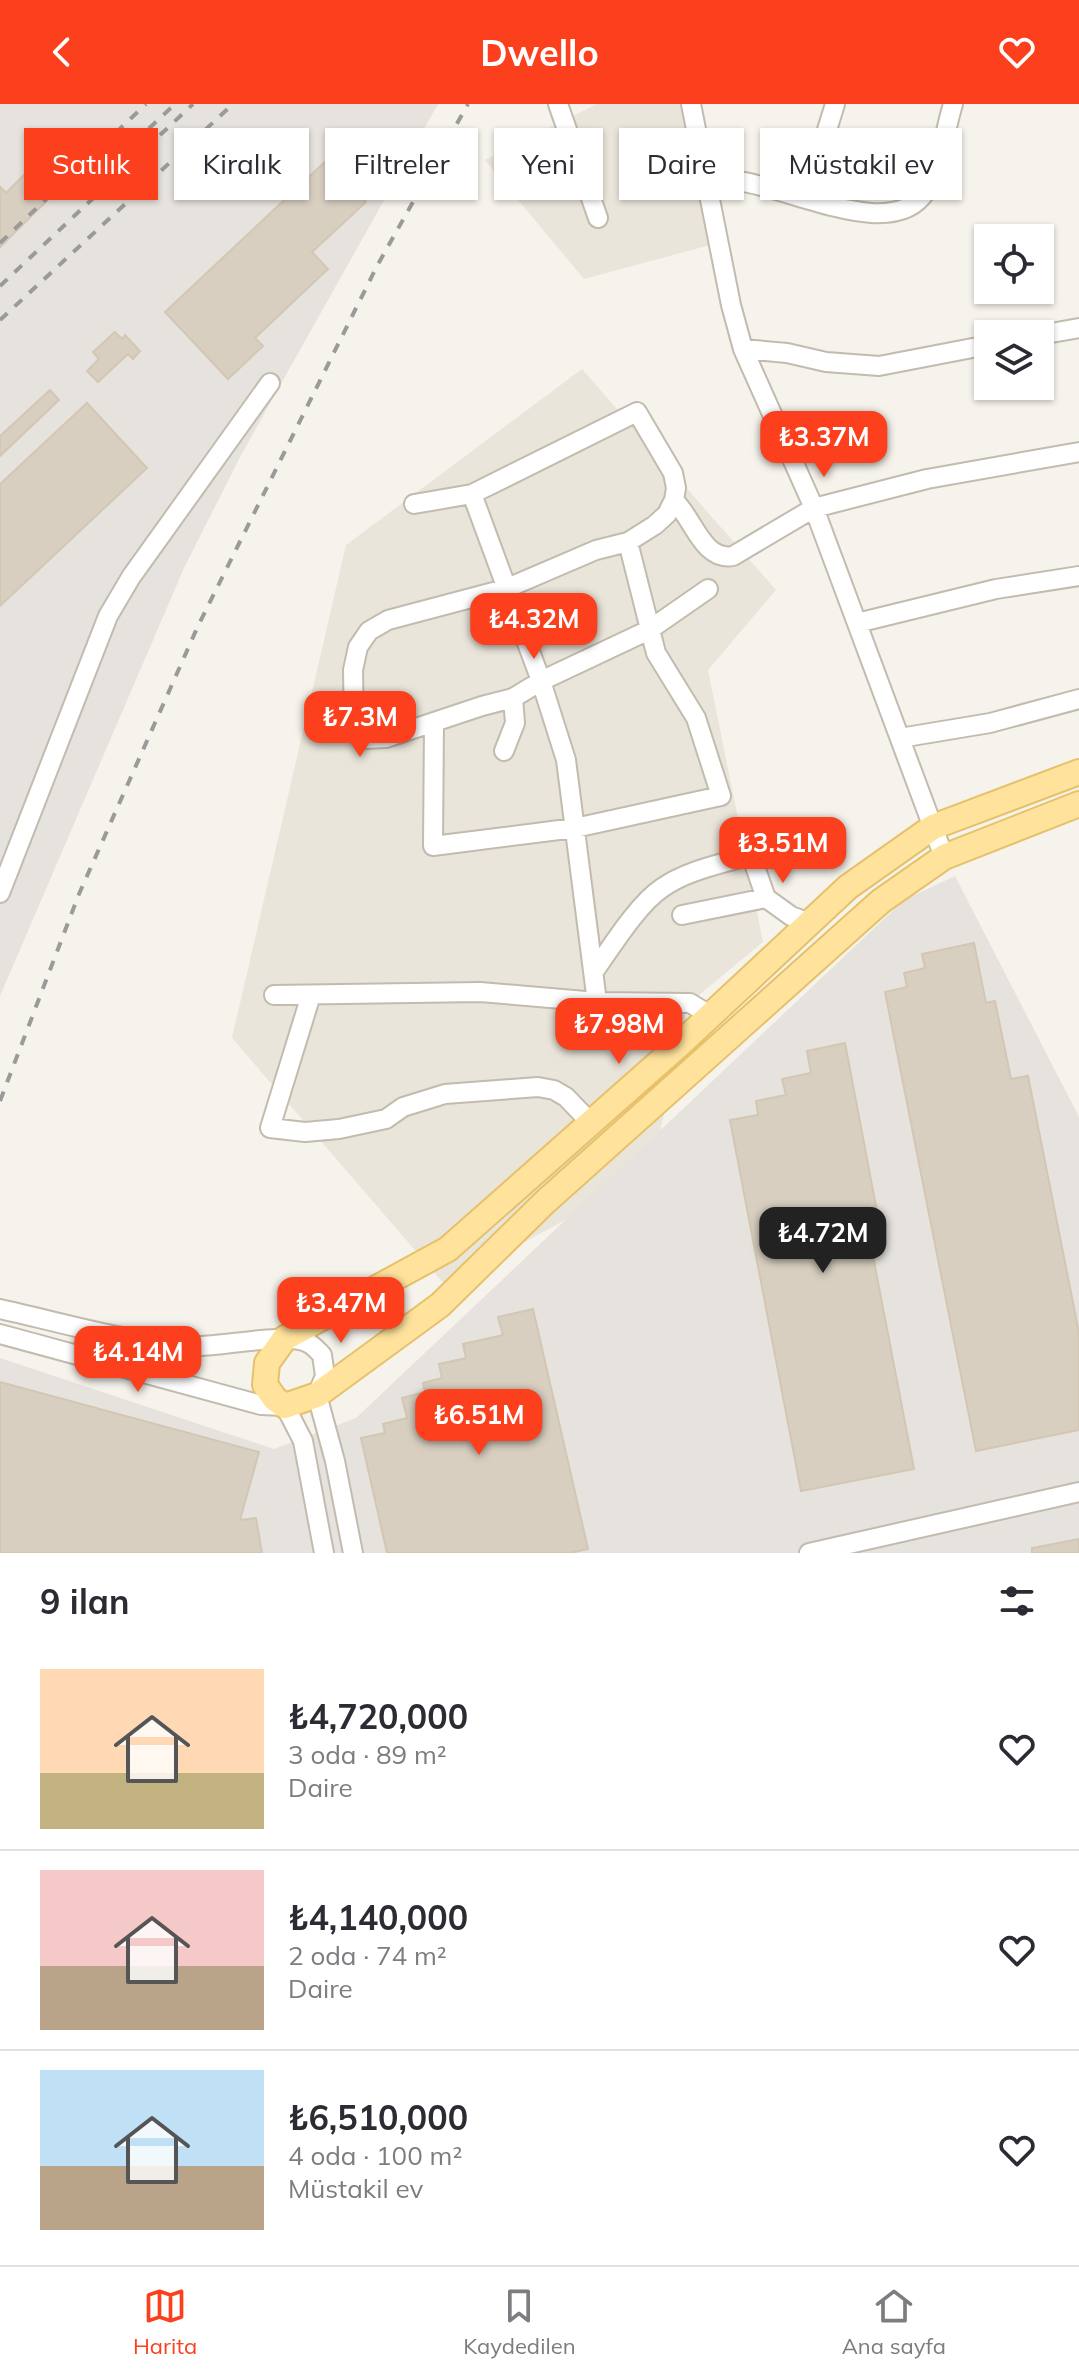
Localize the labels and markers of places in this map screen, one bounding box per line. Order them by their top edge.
pin: ₺3.37M [759,411,889,479]
pin: ₺4.32M [469,593,599,661]
pin: ₺7.3M [304,691,416,759]
pin: ₺3.51M [718,817,848,885]
pin: ₺7.98M [554,998,684,1066]
pin: ₺4.72M [758,1207,888,1275]
pin: ₺3.47M [276,1277,406,1345]
pin: ₺4.14M [73,1326,203,1394]
pin: ₺6.51M [414,1389,544,1457]

